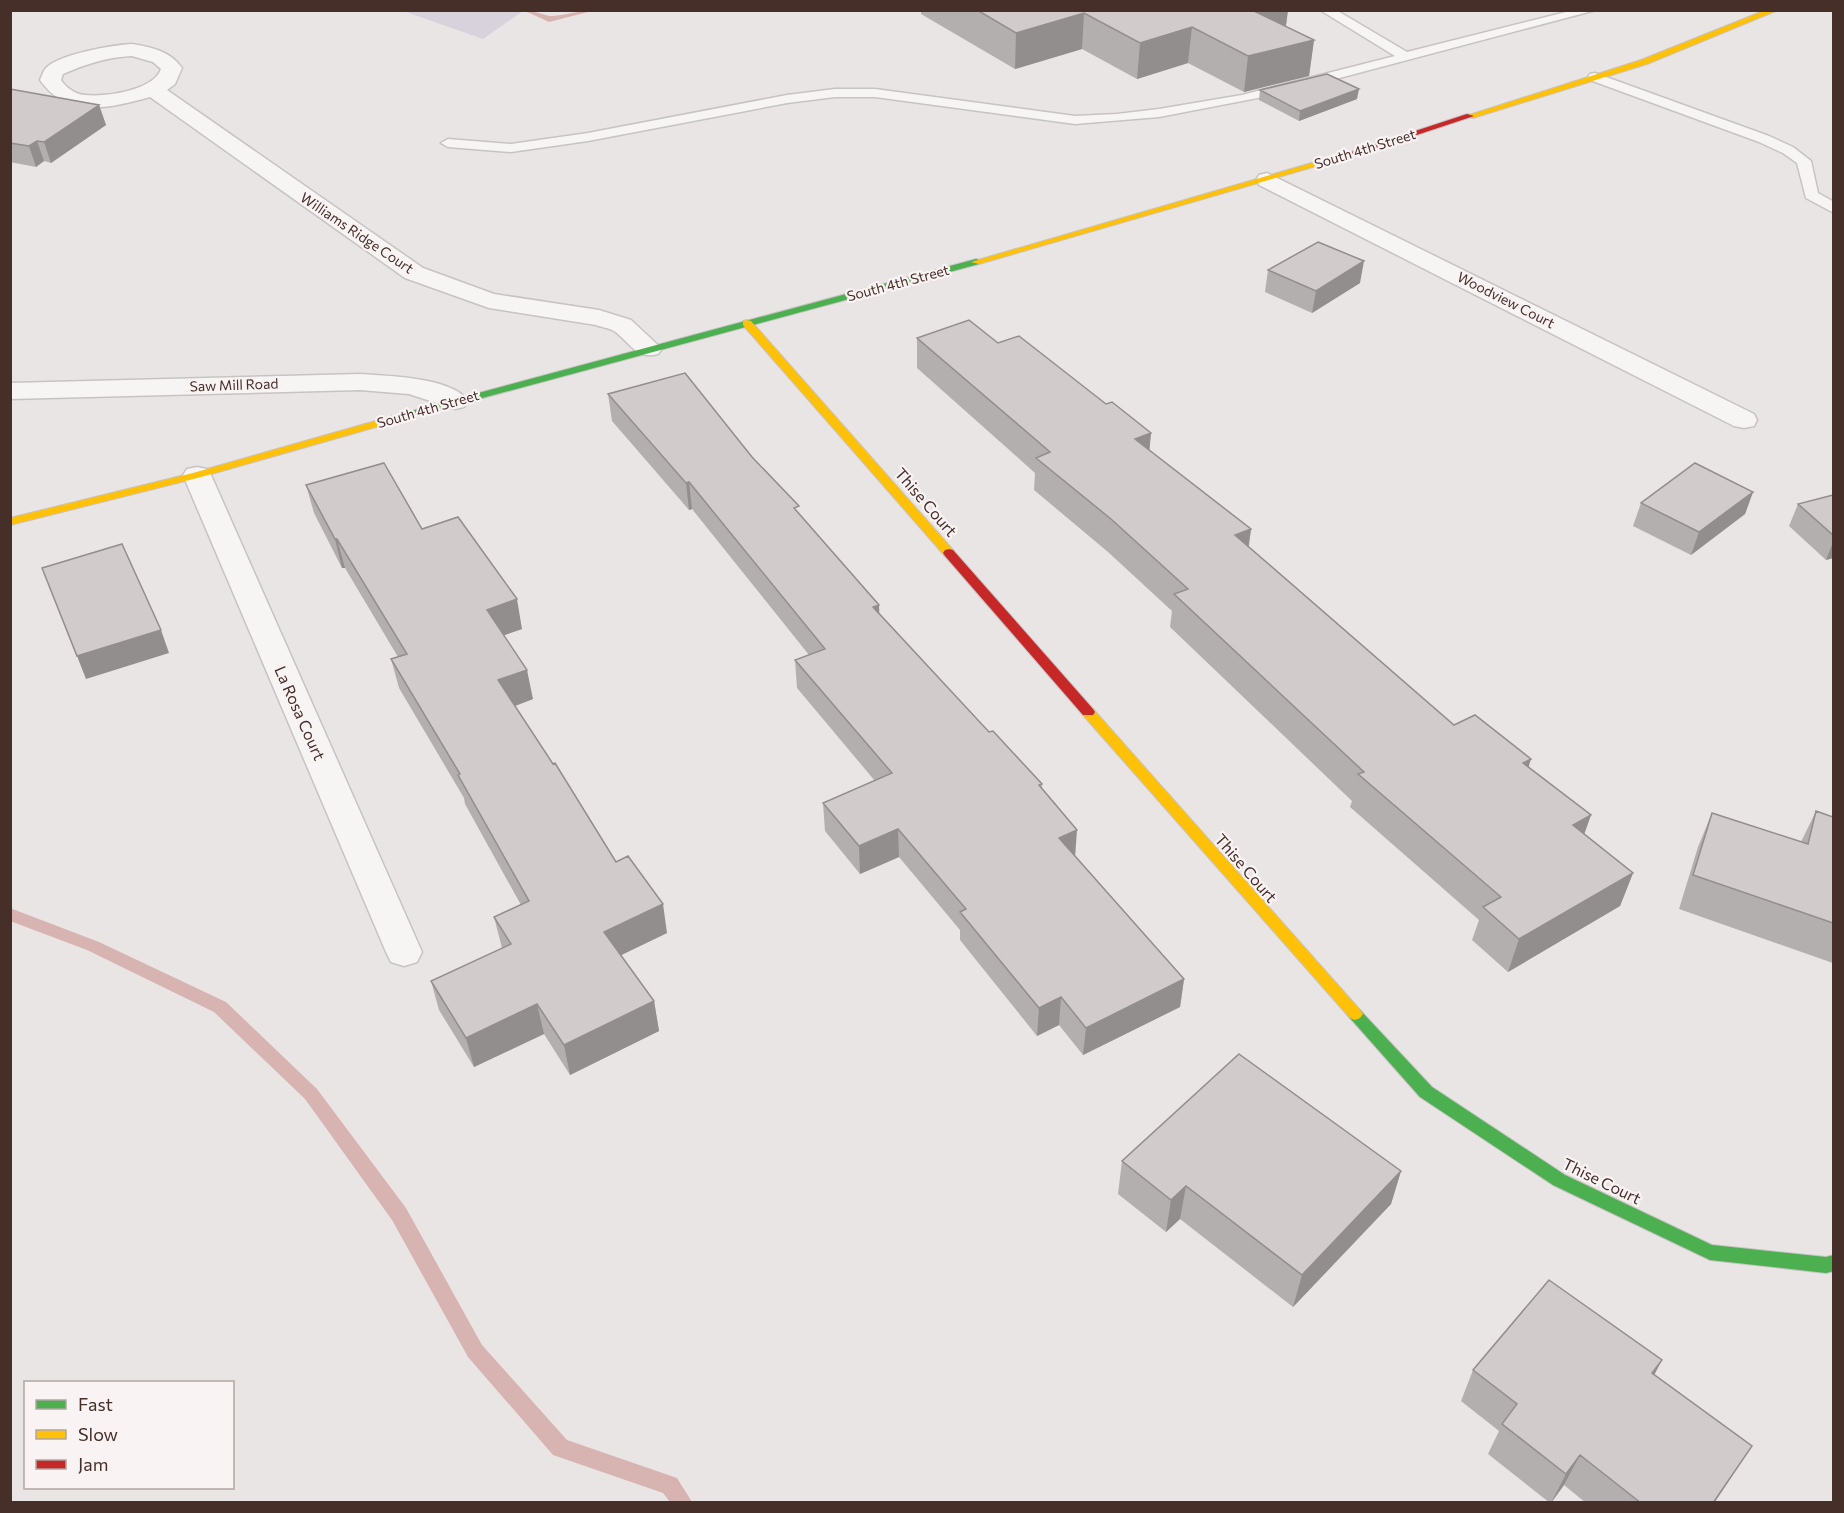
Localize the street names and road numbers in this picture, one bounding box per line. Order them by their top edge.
street label: South 4th Street [1312,125,1418,172]
street label: Williams Ridge Court [297,188,417,277]
street label: South 4th Street [845,261,951,304]
street label: Woodview Court [1455,268,1558,332]
street label: Saw Mill Road [189,374,279,395]
street label: South 4th Street [375,386,481,431]
street label: Thise Court [891,463,962,540]
street label: La Rosa Court [271,663,330,763]
street label: Thise Court [1211,829,1282,906]
street label: Thise Court [1560,1153,1645,1208]

